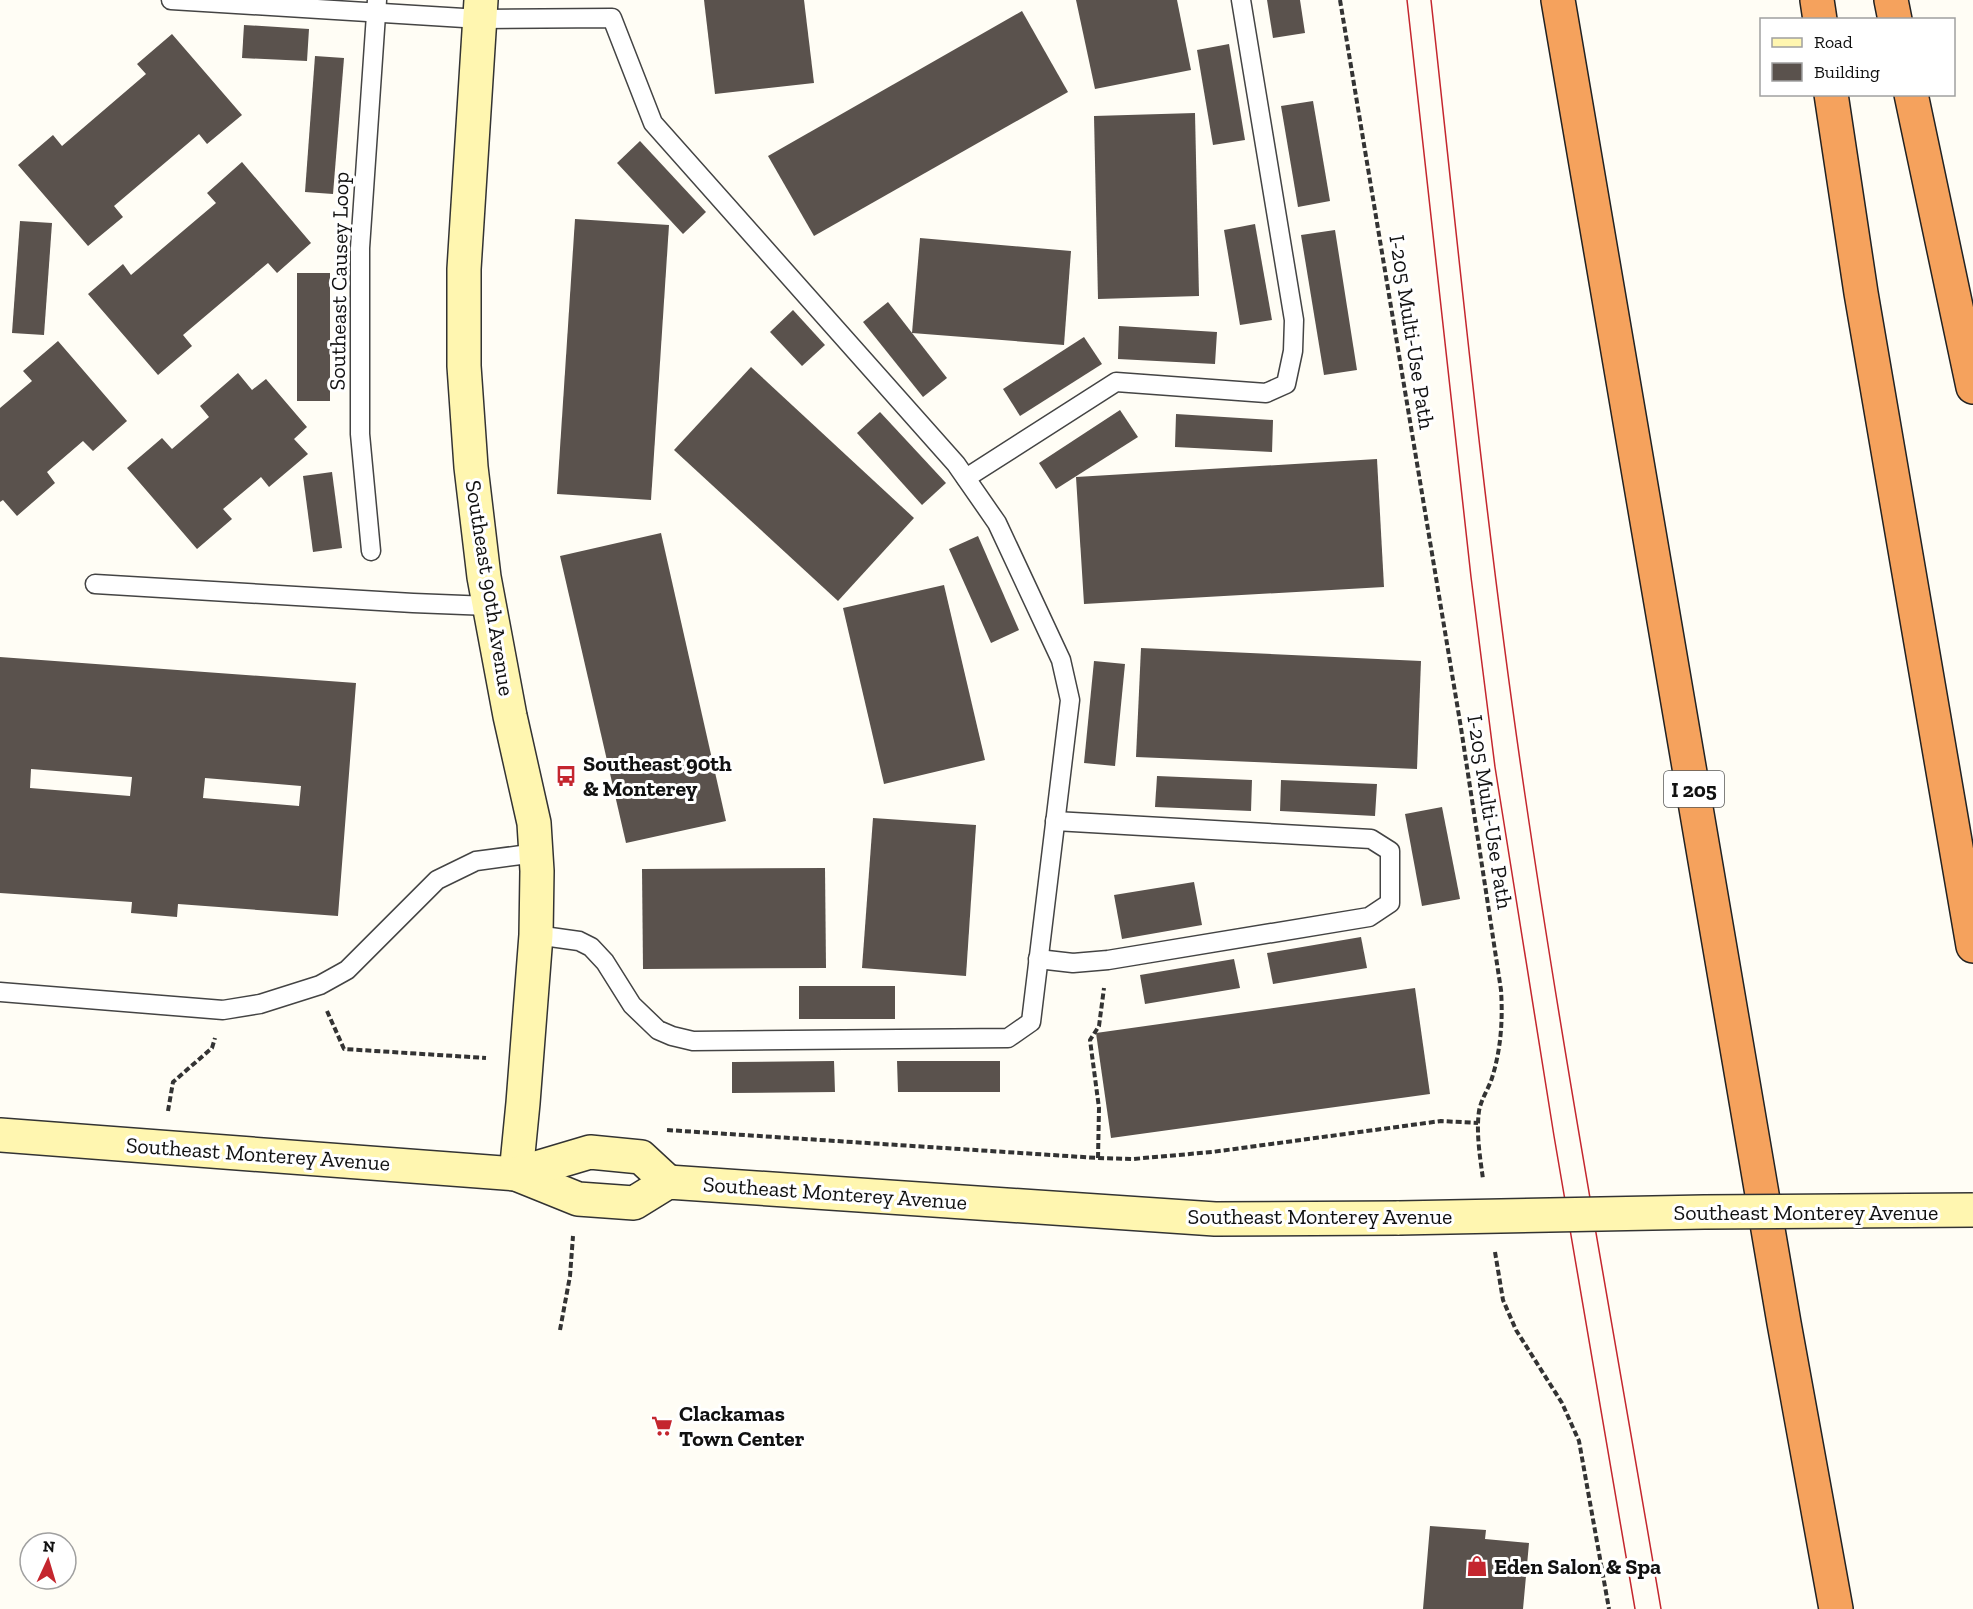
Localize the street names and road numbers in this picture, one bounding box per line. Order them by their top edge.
street label: Southeast Causey Loop [324,171,354,391]
street label: I-205 Multi-Use Path [1383,233,1441,432]
street label: Southeast 90th Avenue [460,478,520,698]
street label: I-205 Multi-Use Path [1461,713,1519,912]
road number: I 205 [1664,771,1724,807]
street label: Southeast Monterey Avenue [125,1131,391,1177]
street label: Southeast Monterey Avenue [702,1170,968,1216]
street label: Southeast Monterey Avenue [1674,1199,1938,1226]
street label: Southeast Monterey Avenue [1188,1203,1452,1230]

